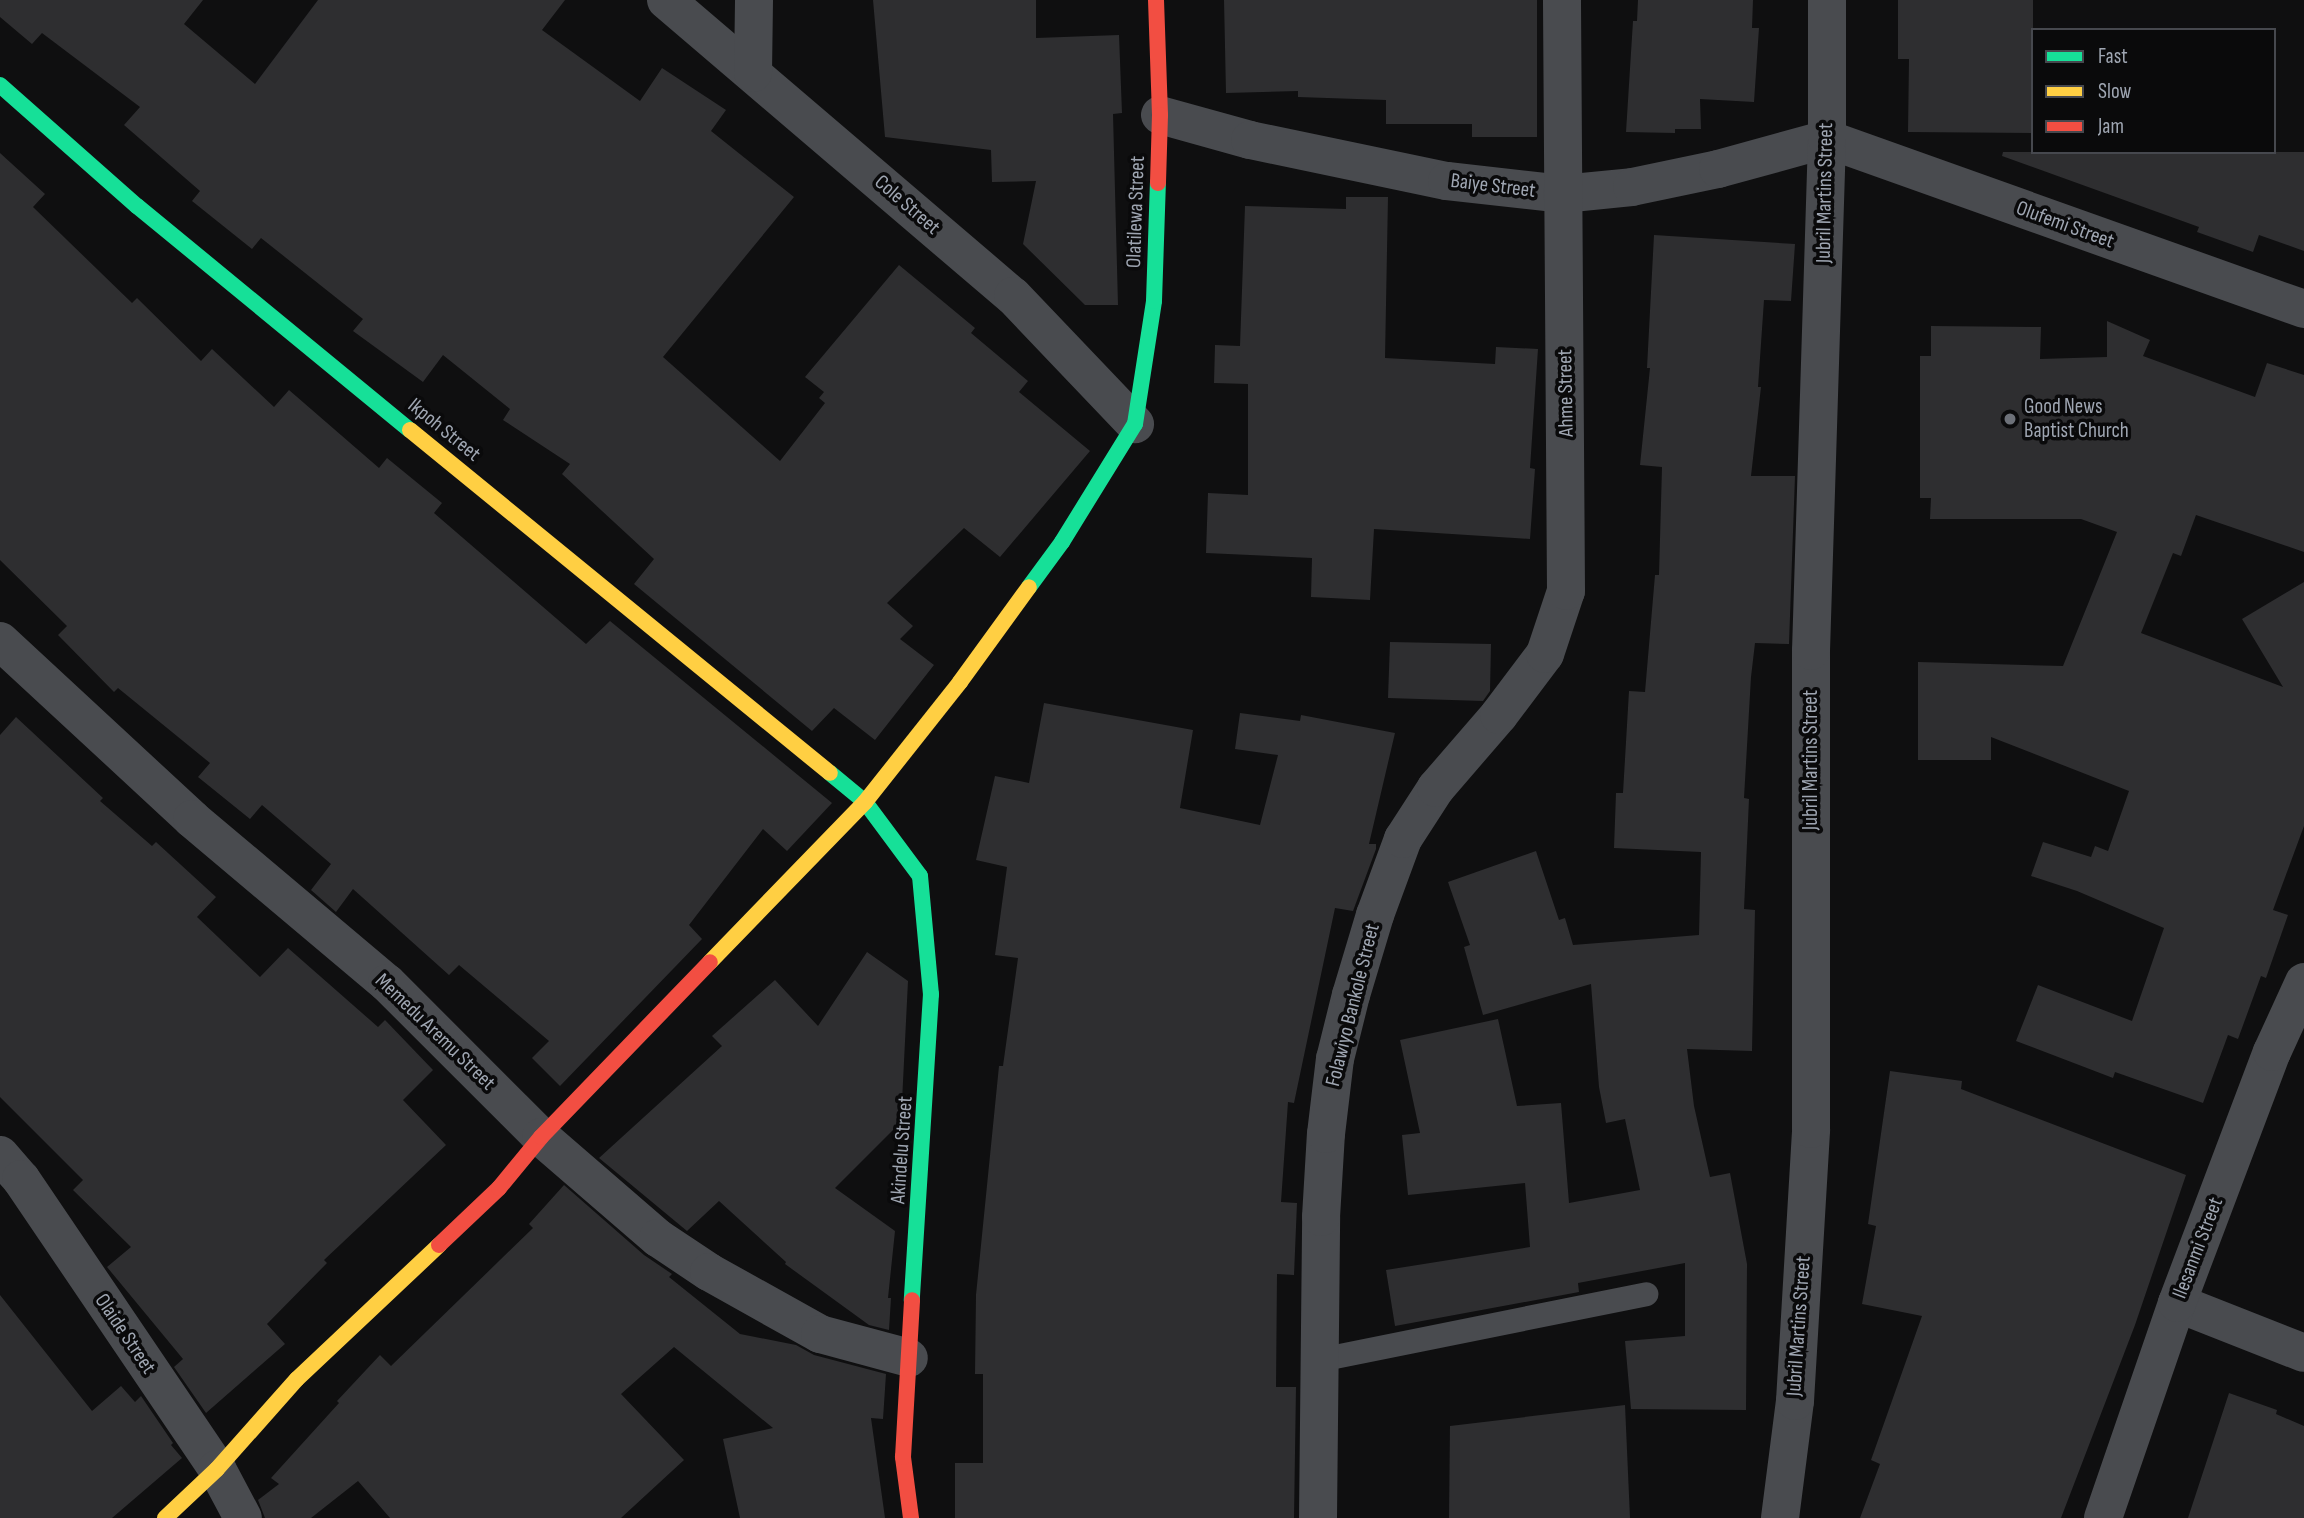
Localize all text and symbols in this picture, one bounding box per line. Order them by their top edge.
legend [2031,28,2276,154]
text: Fast [2098,44,2128,69]
text: Slow [2098,79,2131,104]
text: Jam [2098,114,2124,139]
street label: Jubril Martins Street [1811,123,1839,263]
street label: Olatilewa Street [1121,156,1151,268]
street label: Baiye Street [1449,168,1537,204]
street label: Cole Street [869,170,945,240]
street label: Olufemi Street [2013,196,2117,254]
street label: Ahme Street [1553,349,1579,437]
street label: Ikpoh Street [403,393,485,467]
place label: Good News Baptist Church [2024,394,2129,444]
marker: Good News Baptist Church [2002,411,2018,427]
street label: Jubril Martins Street [1798,690,1824,830]
street label: Folawiyo Bankole Street [1321,921,1385,1089]
street label: Memedu Aremu Street [370,968,500,1096]
street label: Akindelu Street [886,1095,918,1205]
street label: Ilesanmi Street [2167,1194,2229,1302]
street label: Jubril Martins Street [1782,1255,1816,1397]
street label: Olaide Street [89,1289,161,1379]

